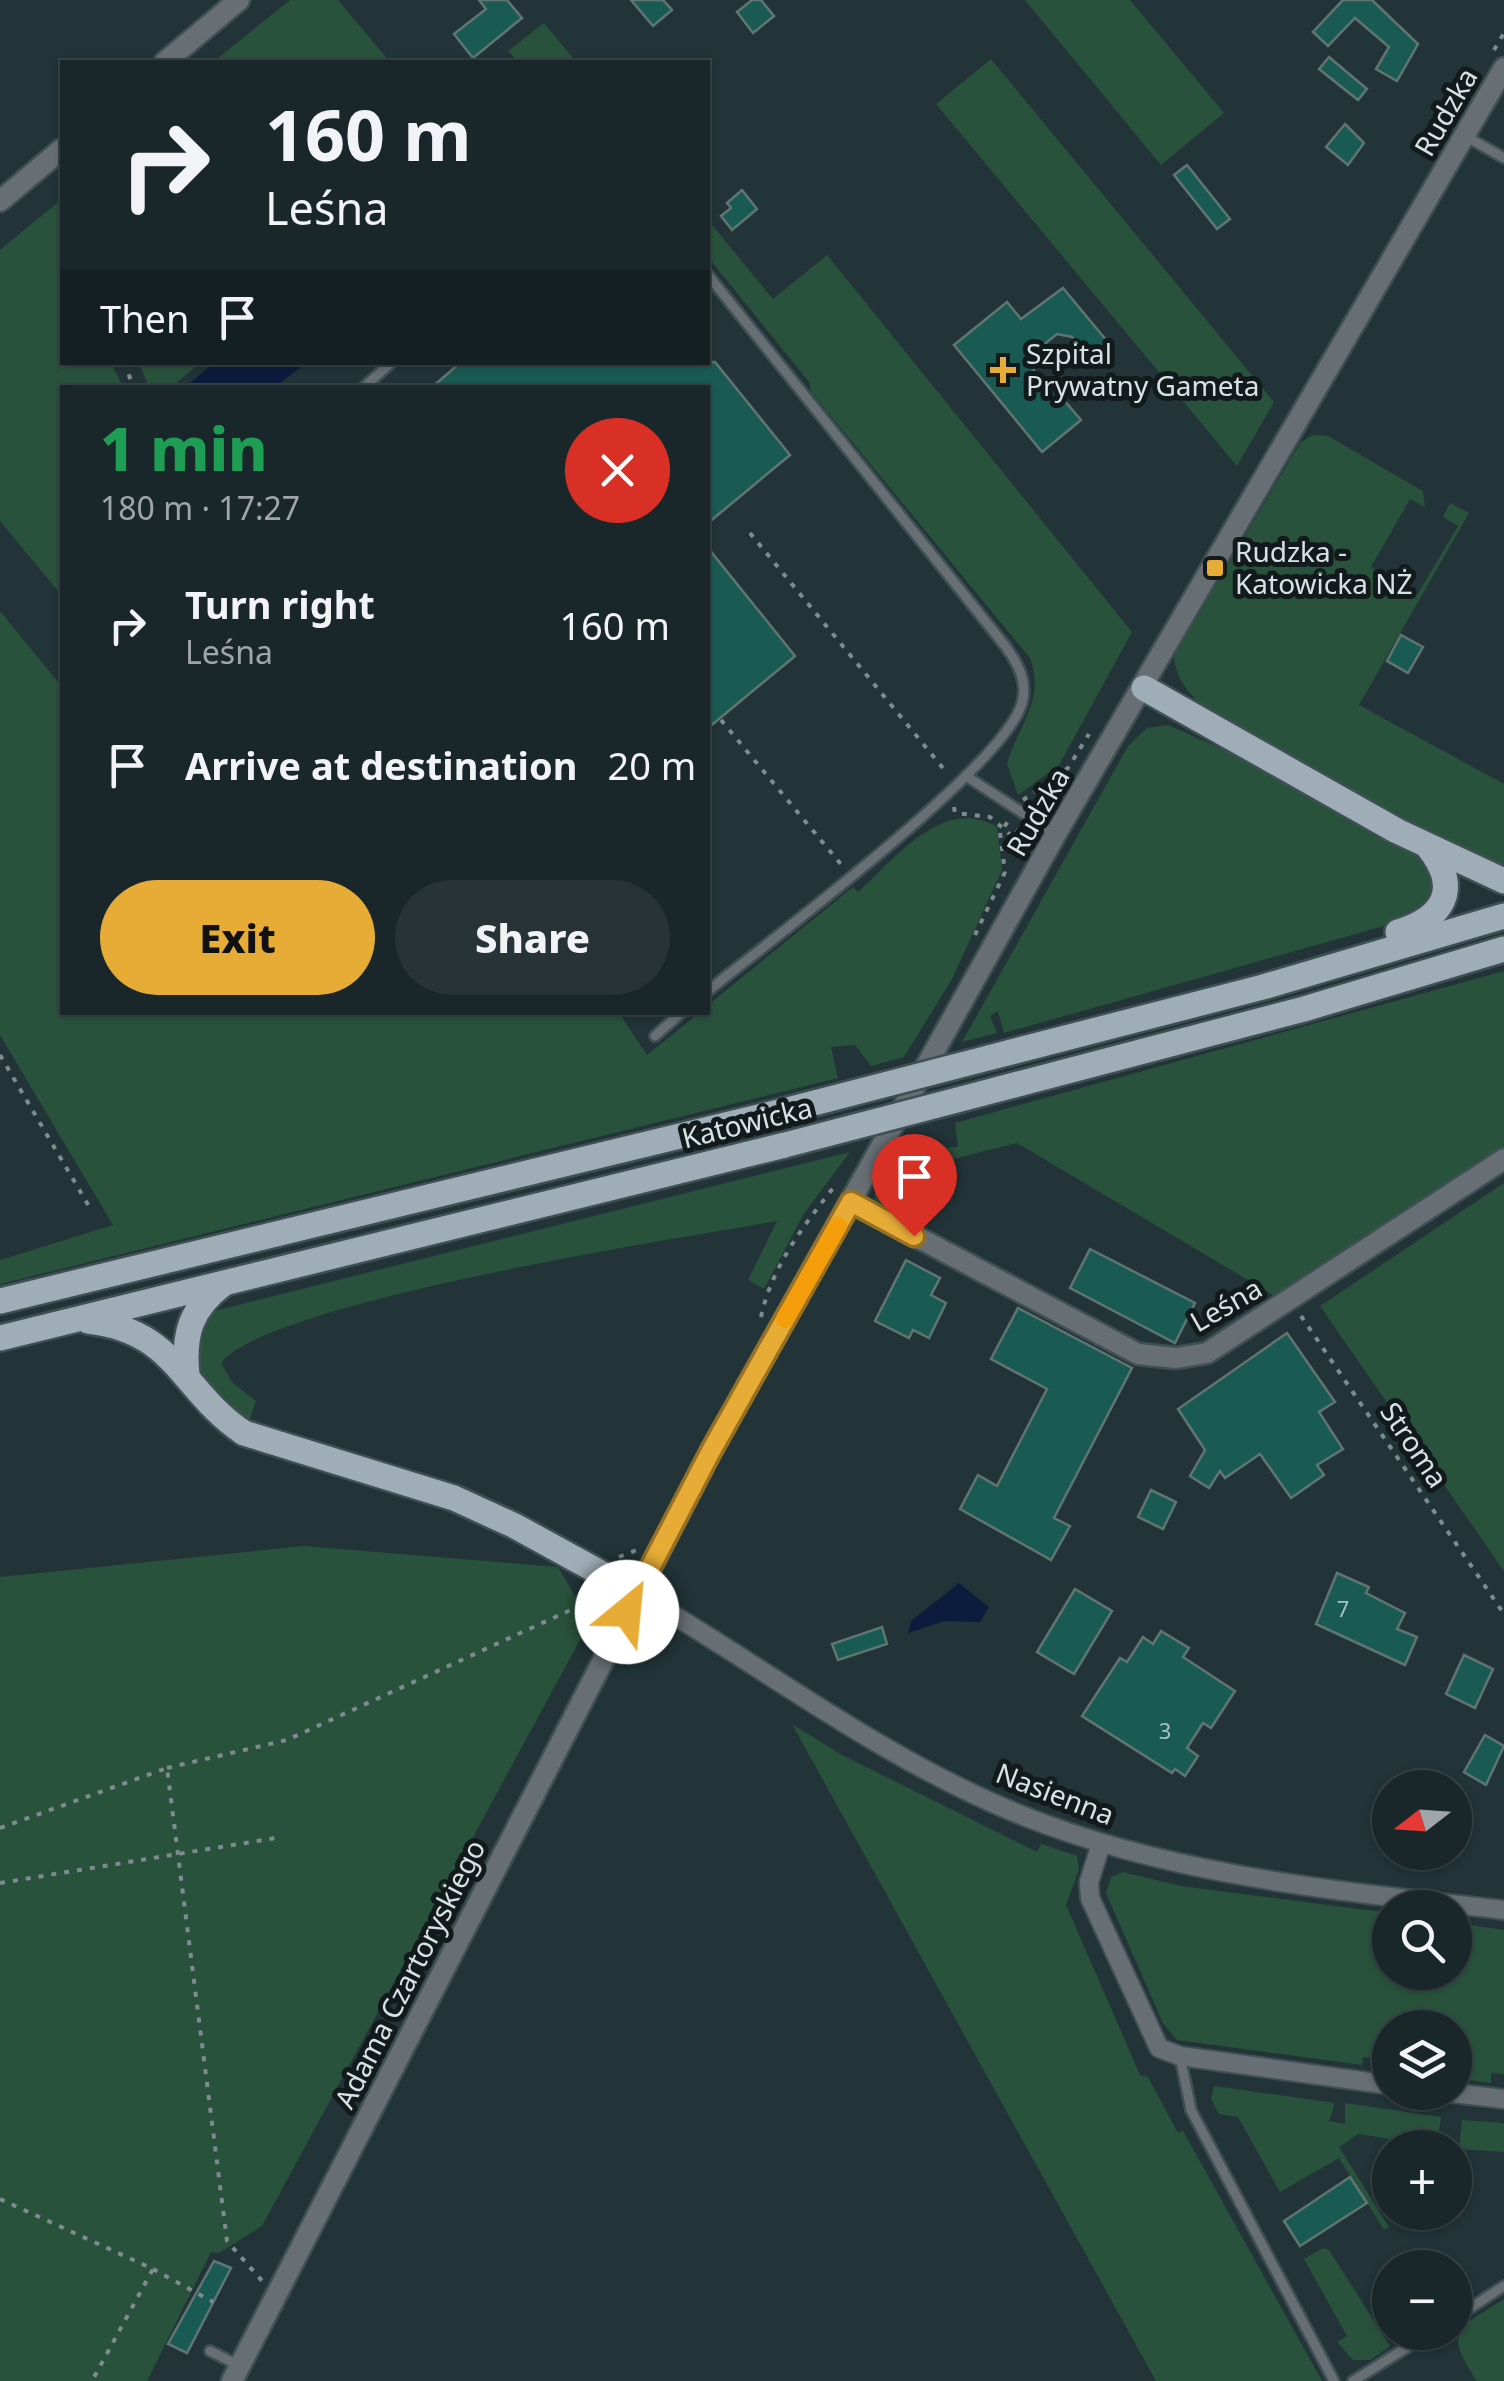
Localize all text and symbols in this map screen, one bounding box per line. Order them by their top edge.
street label: Rudzka [1405,61,1486,162]
text: 160 m [265,86,472,182]
icon: right [100,100,230,230]
text: Leśna [265,177,389,238]
icon: arrive [210,290,265,345]
text: Then [100,292,190,344]
place label: Szpital Prywatny Gameta [1026,334,1259,404]
marker: Szpital Prywatny Gameta [990,357,1016,383]
text: 1 min [100,407,268,489]
button: close [565,418,670,523]
text: 180 m · 17:27 [100,486,300,529]
place label: Rudzka - Katowicka NŻ [1235,532,1412,602]
marker: Rudzka - Katowicka NŻ [1204,557,1226,579]
text: Turn right [185,578,375,630]
icon: right [100,598,155,653]
text: 160 m [559,599,670,651]
text: Leśna [185,630,273,673]
icon: arrive [100,738,155,793]
text: Arrive at destination [185,739,577,791]
text: 20 m [607,739,696,791]
street label: Rudzka [997,761,1078,862]
button: Exit [100,880,375,995]
button: Share [395,880,670,995]
street label: Katowicka [678,1088,816,1157]
pin [872,1134,957,1237]
icon: arrive [887,1149,942,1204]
street label: Leśna [1183,1268,1268,1340]
street label: Stroma [1372,1394,1457,1495]
position arrow [575,1560,679,1664]
house number: 7 [1337,1593,1349,1623]
house number: 3 [1159,1715,1171,1745]
street label: Nasienna [991,1753,1120,1833]
north arrow [1372,1770,1472,1870]
map controls [1372,1770,1472,2350]
street label: Adama Czartoryskiego [325,1833,493,2114]
button: search [1372,1890,1472,1990]
button: layers [1372,2010,1472,2110]
button: + [1372,2130,1472,2230]
button: − [1372,2250,1472,2350]

